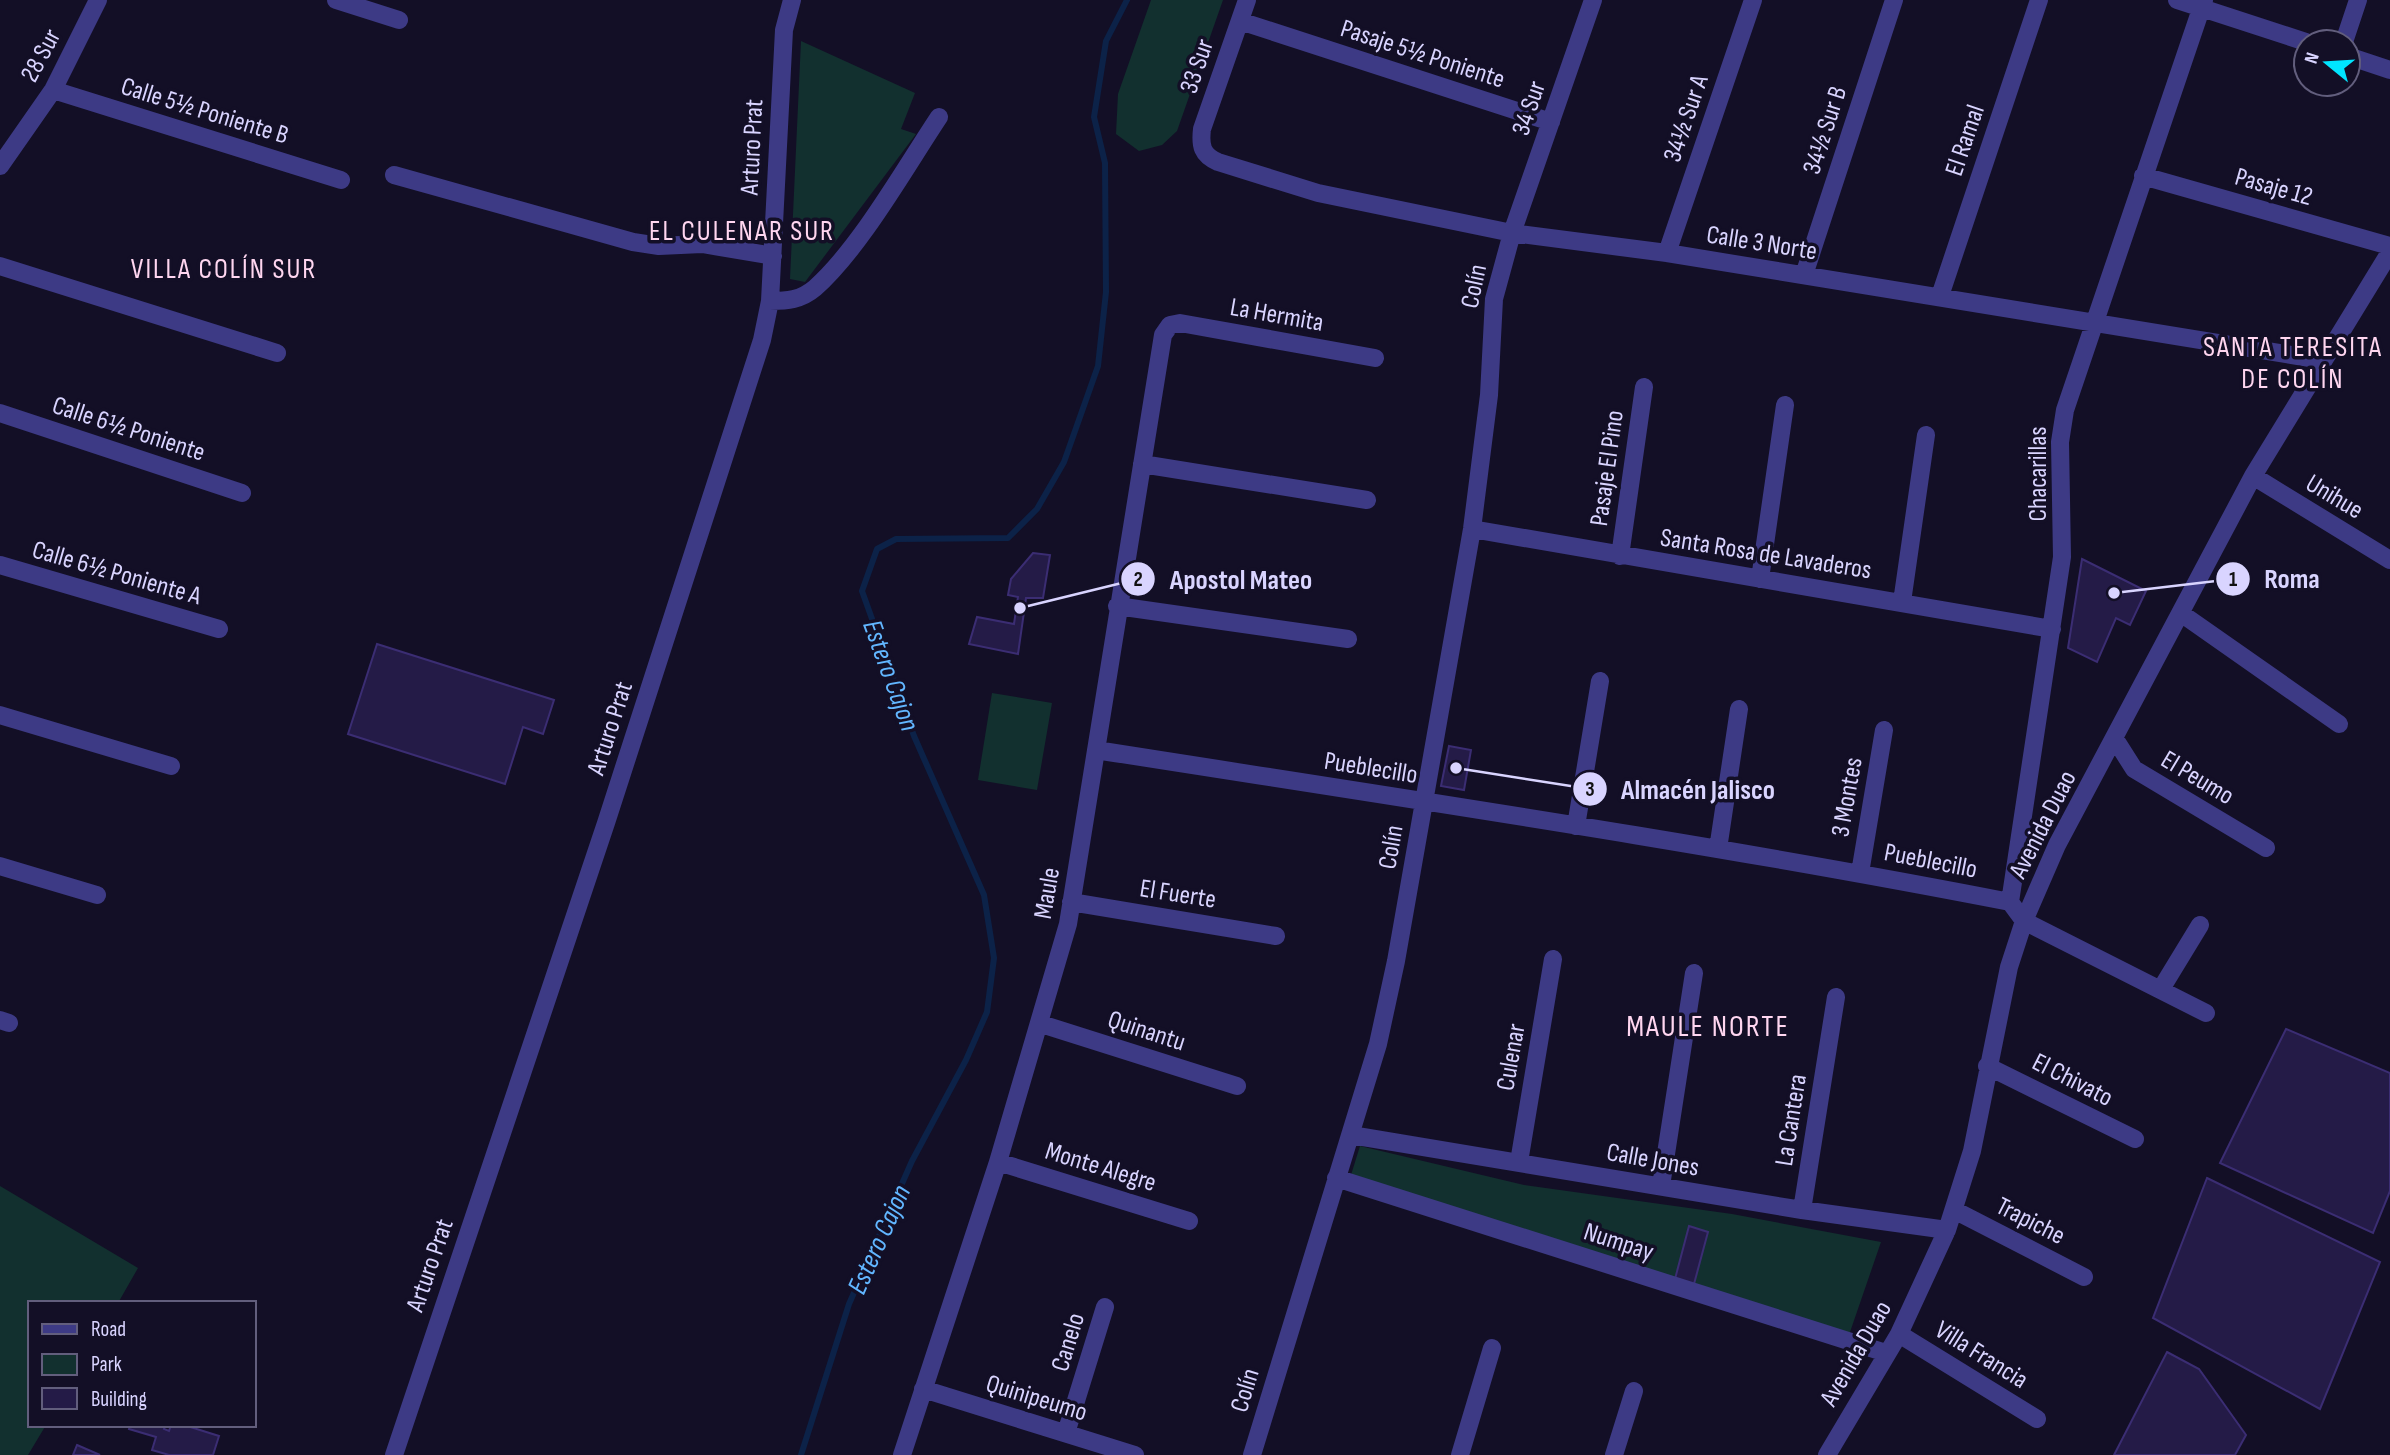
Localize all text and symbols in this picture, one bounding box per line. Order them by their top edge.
street label: Pasaje 5½ Poniente [1337,13,1508,96]
street label: 28 Sur [15,23,68,88]
north arrow [2292,28,2362,98]
street label: 33 Sur [1174,35,1221,98]
text: N [2300,50,2325,67]
street label: 34½ Sur A [1657,70,1716,166]
street label: Calle 5½ Poniente B [117,71,292,152]
street label: 34 Sur [1506,77,1553,140]
street label: 34½ Sur B [1797,83,1854,178]
street label: Arturo Prat [734,98,770,197]
street label: El Ramal [1939,101,1992,180]
street label: Pasaje 12 [2231,162,2316,213]
district label: EL CULENAR SUR [649,215,835,248]
street label: Calle 3 Norte [1704,219,1819,268]
district label: VILLA COLÍN SUR [131,253,317,286]
street label: Colín [1455,262,1494,311]
street label: La Hermita [1228,292,1326,339]
district label: SANTA TERESITA DE COLÍN [2203,331,2383,396]
street label: Calle 6½ Poniente [48,390,209,469]
street label: Pasaje El Pino [1584,408,1631,528]
street label: Chacarillas [2023,426,2054,522]
street label: Unihue [2300,468,2368,526]
street label: Santa Rosa de Lavaderos [1658,522,1874,586]
street label: Calle 6½ Poniente A [29,535,205,613]
callout: Roma [2216,554,2334,603]
callout: Apostol Mateo [1120,555,1326,604]
text: Roma [2264,563,2320,596]
text: Apostol Mateo [1169,564,1312,597]
text: 2 [1133,567,1143,592]
text: 1 [2229,567,2237,592]
water label: Estero Cajon [855,615,926,736]
street label: Arturo Prat [581,678,640,780]
street label: El Peumo [2155,745,2239,812]
street label: Pueblecillo [1322,746,1420,791]
street label: 3 Montes [1825,755,1870,839]
callout: Almacén Jalisco [1572,764,1789,813]
street label: Avenida Duao [2003,766,2084,885]
text: Almacén Jalisco [1620,774,1775,807]
text: 3 [1585,777,1595,802]
street label: Colín [1372,823,1411,872]
street label: Pueblecillo [1882,837,1980,886]
street label: Maule [1028,865,1067,921]
street label: El Fuerte [1137,873,1218,916]
street label: Quinantu [1104,1004,1189,1058]
district label: MAULE NORTE [1626,1009,1790,1045]
street label: Culenar [1490,1021,1533,1093]
street label: El Chivato [2027,1047,2118,1114]
street label: La Cantera [1769,1072,1814,1168]
street label: Monte Alegre [1041,1136,1160,1199]
street label: Calle Jones [1604,1137,1701,1184]
water label: Estero Cajon [841,1180,918,1299]
street label: Trapiche [1991,1191,2070,1252]
street label: Arturo Prat [400,1215,461,1317]
street label: Numpay [1580,1217,1657,1268]
street label: Avenida Duao [1813,1296,1899,1413]
legend [28,1301,256,1427]
street label: Canelo [1045,1310,1092,1375]
street label: Villa Francia [1929,1315,2033,1396]
text: Road [91,1317,126,1342]
text: Park [91,1352,122,1377]
street label: Colín [1224,1365,1267,1416]
street label: Quinipeumo [982,1368,1091,1428]
text: Building [91,1387,147,1412]

